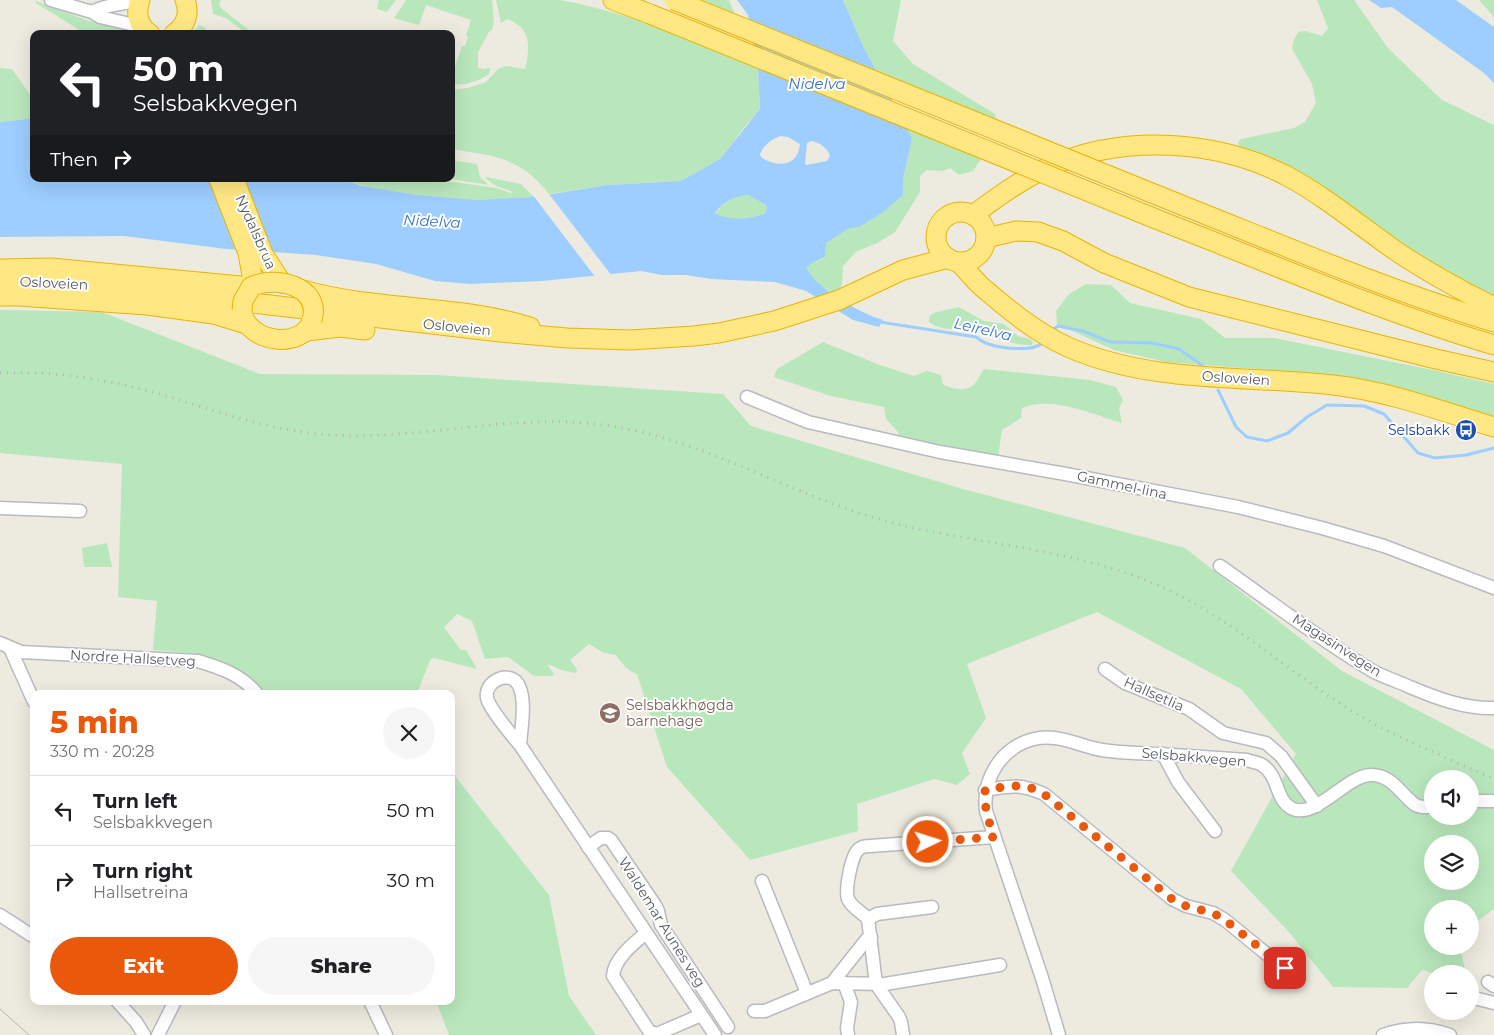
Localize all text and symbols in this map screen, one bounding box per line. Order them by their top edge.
text: 50 m [133,47,224,90]
icon: left [50,50,115,115]
water label: Nidelva [788,74,846,93]
text: Selsbakkvegen [133,90,298,117]
icon: right [108,145,136,173]
text: Then [50,148,98,171]
street label: Nydalsbrua [232,192,280,272]
water label: Nidelva [403,210,461,232]
street label: Osloveien [19,272,89,294]
water label: Leirelva [952,313,1014,345]
street label: Osloveien [422,314,492,340]
street label: Osloveien [1201,367,1271,389]
bus stop icon: Selsbakk [1454,418,1478,442]
place label: Selsbakk [1388,421,1451,439]
street label: Gammel-lina [1075,467,1169,503]
street label: Magasinvegen [1289,609,1385,681]
street label: Nordre Hallsetveg [70,646,196,670]
street label: Hallsetlia [1121,673,1187,715]
place label: Selsbakkhøgda barnehage [626,696,734,730]
school or university icon: Selsbakkhøgda barnehage [598,701,622,725]
text: 5 min [50,704,139,741]
button: close [383,707,435,759]
text: 330 m · 20:28 [50,742,154,761]
street label: Selsbakkvegen [1141,743,1247,771]
map controls [1424,770,1479,1020]
button: sound [1424,770,1479,825]
text: Turn left [93,790,178,813]
icon: left [50,797,78,825]
text: 50 m [387,799,435,822]
text: Selsbakkvegen [93,813,213,832]
position arrow [901,815,953,867]
button: layers [1424,835,1479,890]
street label: Waldemar Aunes veg [615,853,709,991]
text: Turn right [93,860,193,883]
icon: right [50,867,78,895]
text: 30 m [387,869,435,892]
text: Hallsetreina [93,883,188,902]
button: + [1424,900,1479,955]
button: Exit [50,937,238,995]
button: Share [248,937,435,995]
pin [1264,947,1306,989]
icon: arrive [1271,954,1299,982]
button: − [1424,965,1479,1020]

